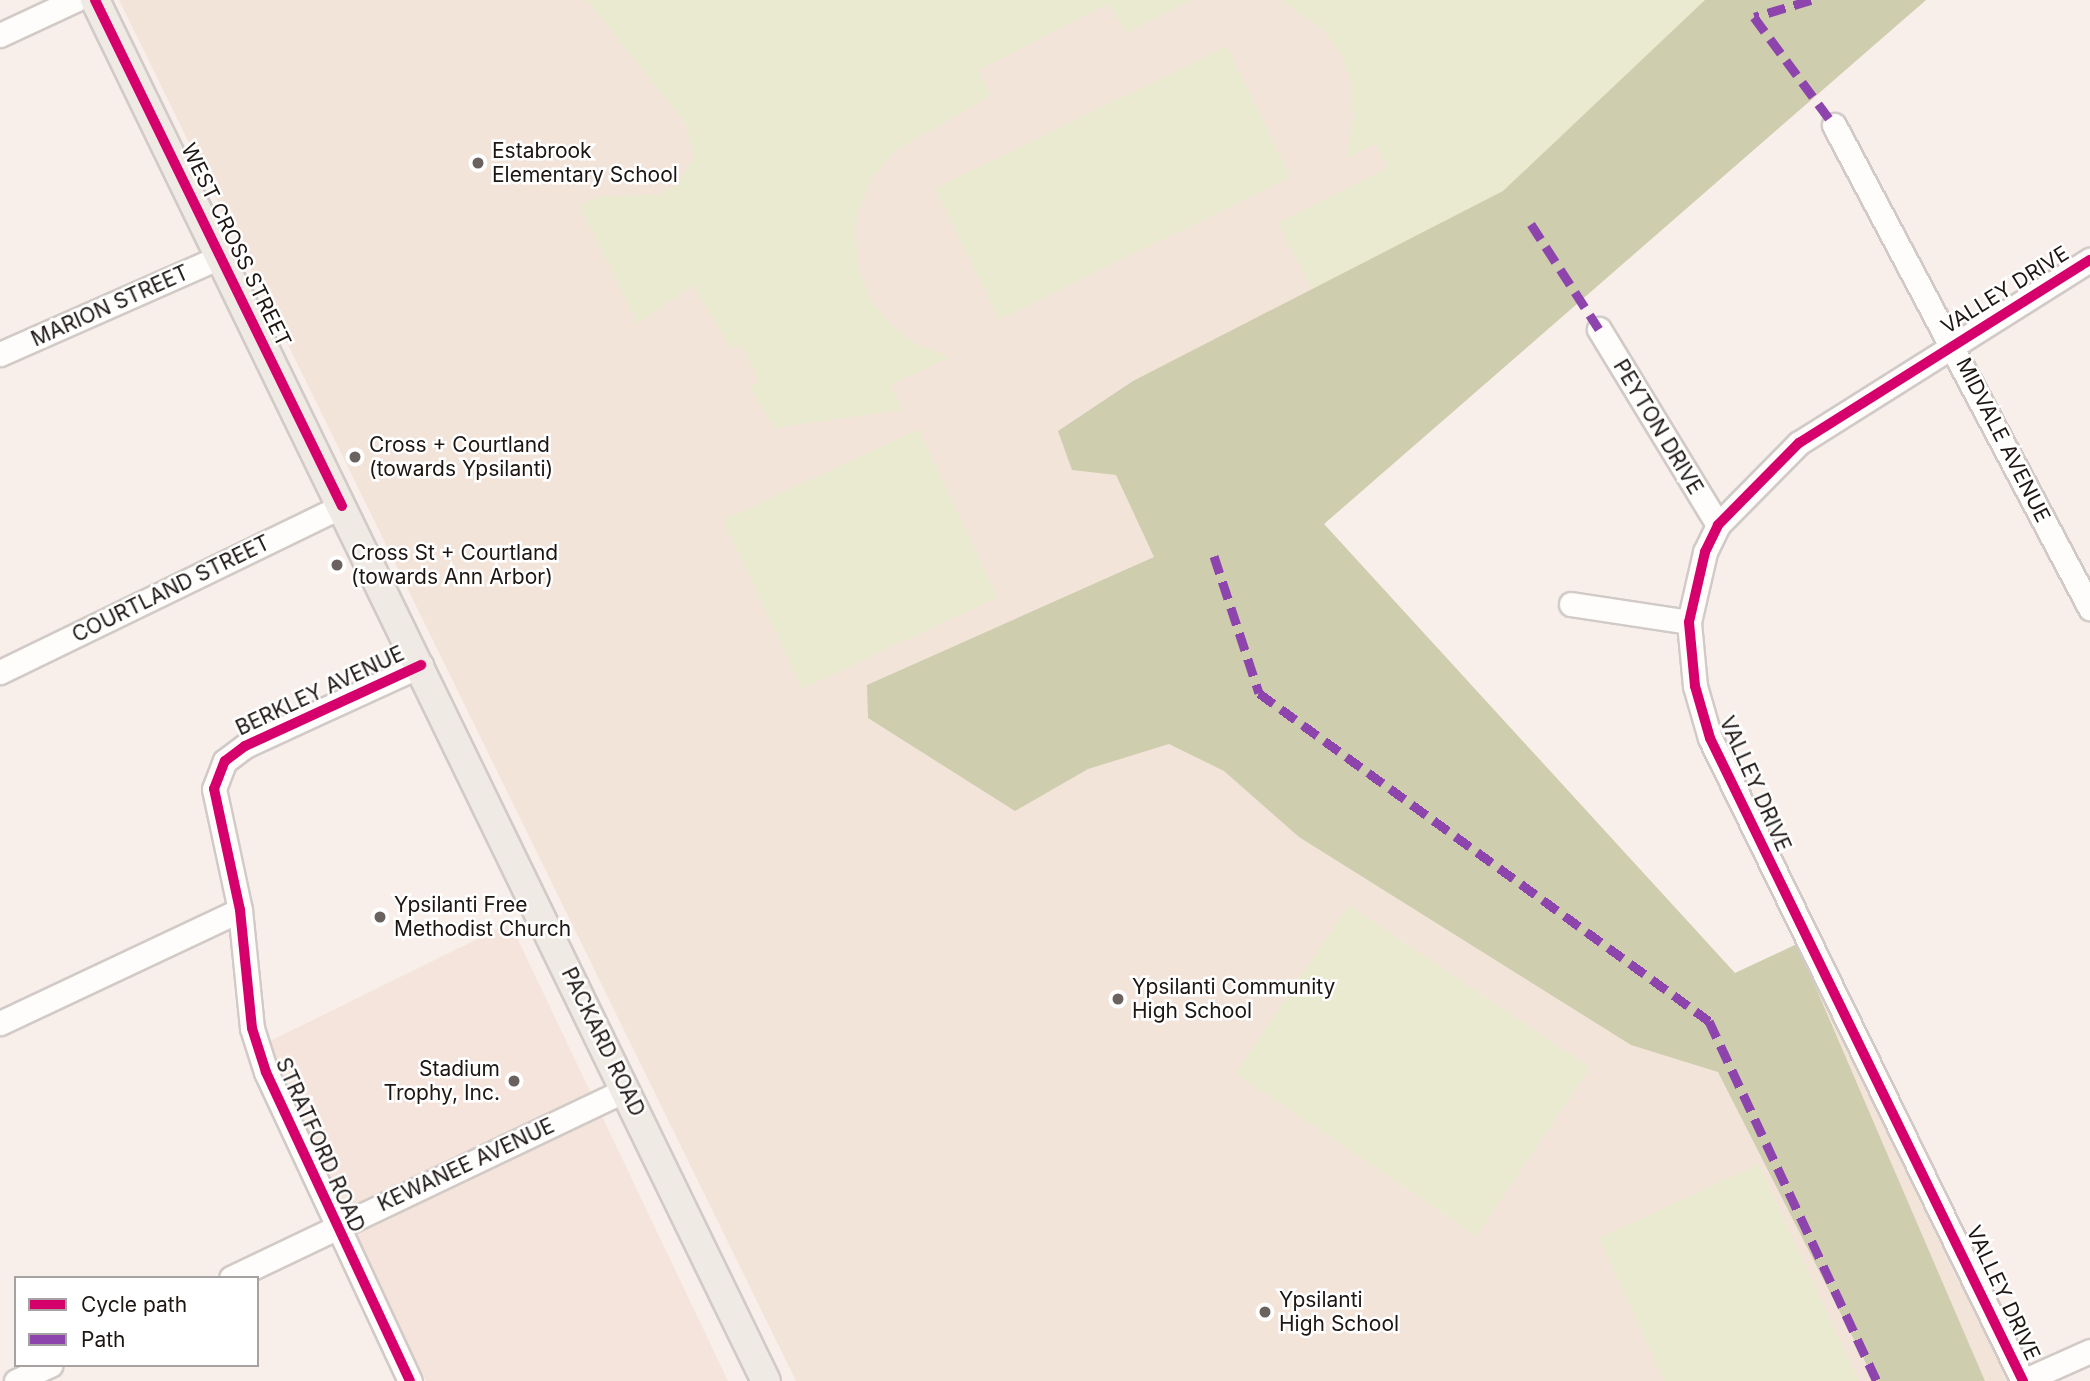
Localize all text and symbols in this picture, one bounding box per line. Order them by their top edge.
place label: Estabrook Elementary School [492,138,678,188]
street label: WEST CROSS STREET [176,139,296,351]
marker: Estabrook Elementary School [470,155,486,171]
street label: VALLEY DRIVE [1937,241,2073,339]
street label: MARION STREET [27,260,193,352]
street label: MIDVALE AVENUE [1951,354,2055,526]
street label: PEYTON DRIVE [1608,355,1708,499]
place label: Cross + Courtland (towards Ypsilanti) [369,432,553,482]
marker: Cross + Courtland (towards Ypsilanti) [347,449,363,465]
street label: COURTLAND STREET [68,530,274,648]
place label: Cross St + Courtland (towards Ann Arbor) [351,540,558,590]
marker: Cross St + Courtland (towards Ann Arbor) [329,557,345,573]
street label: BERKLEY AVENUE [232,641,408,741]
street label: VALLEY DRIVE [1714,712,1796,856]
place label: Ypsilanti Free Methodist Church [394,892,571,942]
marker: Ypsilanti Free Methodist Church [372,909,388,925]
street label: PACKARD ROAD [556,963,650,1121]
place label: Ypsilanti Community High School [1132,974,1335,1024]
marker: Ypsilanti Community High School [1110,991,1126,1007]
street label: STRATFORD ROAD [270,1054,370,1236]
place label: Stadium Trophy, Inc. [384,1056,500,1106]
marker: Stadium Trophy, Inc. [506,1073,522,1089]
street label: KEWANEE AVENUE [374,1113,558,1217]
street label: VALLEY DRIVE [1961,1222,2045,1364]
legend [14,1276,259,1367]
place label: Ypsilanti High School [1279,1287,1399,1337]
text: Cycle path [81,1292,187,1317]
marker: Ypsilanti High School [1257,1304,1273,1320]
text: Path [81,1327,126,1352]

